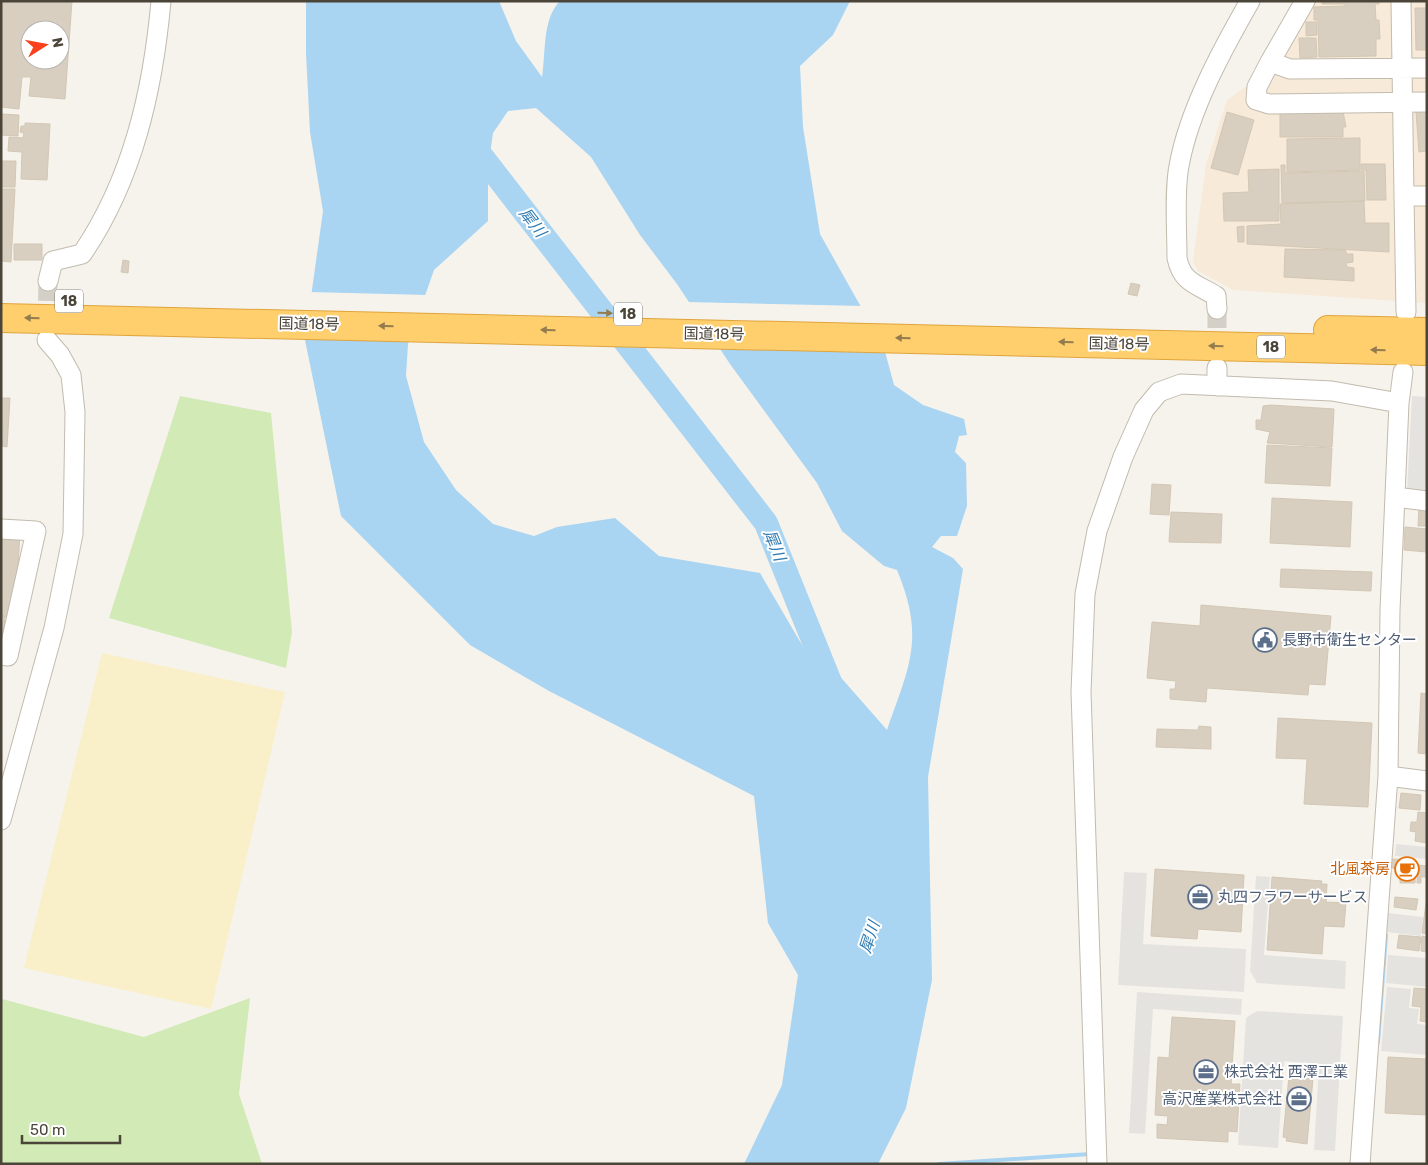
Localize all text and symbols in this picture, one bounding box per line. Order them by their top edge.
north arrow [20,20,70,70]
text: N [48,36,67,49]
water label: 犀川 [515,204,551,242]
road number: 18 [55,290,83,312]
road number: 18 [614,302,642,326]
one-way arrow [598,310,614,318]
one-way arrow [24,314,40,322]
street label: 国道18号 [278,314,340,334]
one-way arrow [378,322,394,330]
street label: 国道18号 [683,324,745,344]
one-way arrow [540,326,556,334]
one-way arrow [895,334,911,342]
street label: 国道18号 [1088,334,1150,354]
road number: 18 [1257,336,1285,358]
one-way arrow [1057,338,1073,346]
one-way arrow [1207,342,1223,350]
one-way arrow [1370,346,1386,354]
water label: 犀川 [760,527,790,565]
public building icon: 長野市衛生センター [1252,627,1278,653]
place label: 長野市衛生センター [1282,631,1417,649]
cafe icon: 北風茶房 [1394,856,1420,882]
place label: 北風茶房 [1330,860,1390,878]
office icon: 丸四フラワーサービス [1187,884,1213,910]
place label: 丸四フラワーサービス [1218,888,1368,906]
water label: 犀川 [855,917,884,955]
office icon: 株式会社 西澤工業 [1193,1059,1219,1085]
place label: 株式会社 西澤工業 [1224,1063,1348,1081]
office icon: 高沢産業株式会社 [1286,1086,1312,1112]
place label: 高沢産業株式会社 [1162,1090,1282,1108]
scale bar [22,1112,120,1144]
text: 50 m [30,1121,65,1139]

